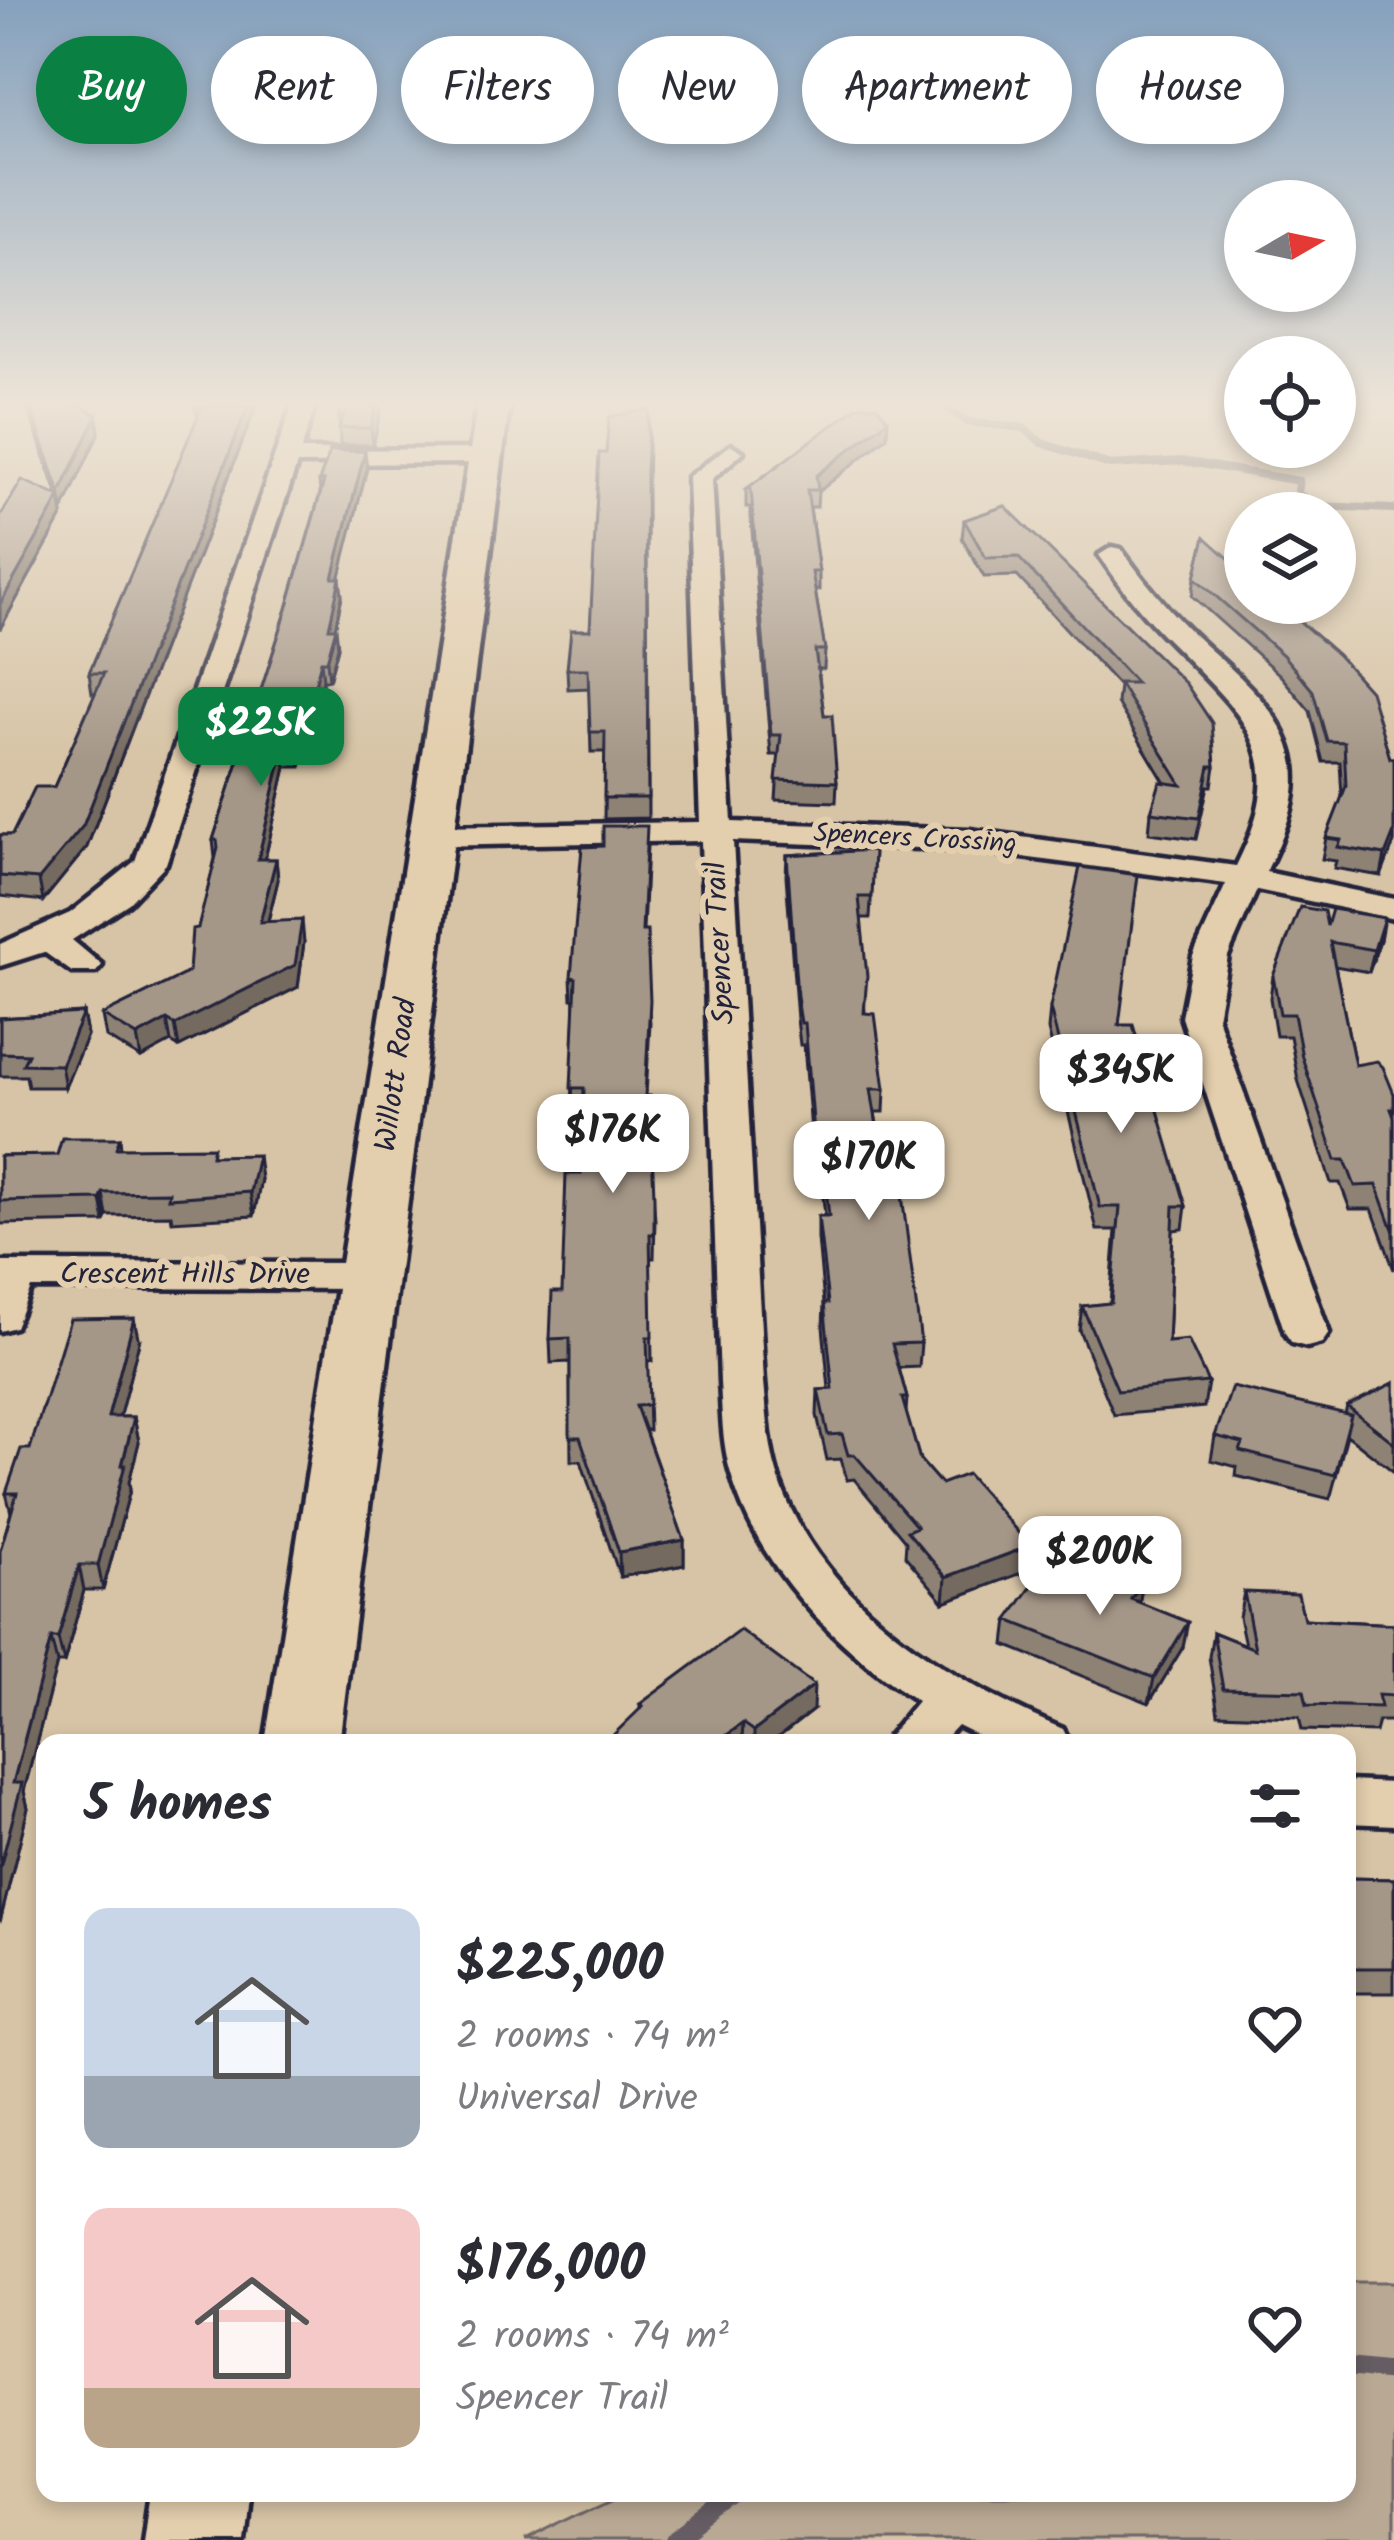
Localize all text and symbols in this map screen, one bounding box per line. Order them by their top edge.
chip: Buy [36,36,187,144]
chip: Rent [211,36,377,144]
chip: Filters [401,36,594,144]
chip: New [618,36,778,144]
chip: Apartment [802,36,1072,144]
chip: House [1096,36,1284,144]
north arrow [1224,180,1356,312]
map controls [1224,180,1356,624]
button: locate [1224,336,1356,468]
button: layers [1224,492,1356,624]
pin: $225K [177,687,345,789]
text: $225K [205,695,317,757]
street label: Spencers Crossing [812,812,1018,866]
street label: Spencer Trail [693,860,749,1026]
street label: Willott Road [362,994,432,1155]
pin: $345K [1037,1034,1205,1136]
text: $345K [1067,1042,1175,1104]
pin: $176K [529,1094,697,1196]
text: $176K [564,1102,662,1164]
pin: $170K [785,1121,953,1223]
text: $170K [821,1129,917,1191]
street label: Crescent Hills Drive [60,1251,310,1299]
pin: $200K [1016,1516,1184,1618]
text: $200K [1045,1524,1155,1586]
text: 5 homes [84,1766,272,1847]
icon: filters [1242,1773,1308,1839]
text: $225,000 [456,1926,663,2007]
icon: home [180,1956,324,2100]
icon: heart [1242,1995,1308,2061]
text: 2 rooms · 74 m² [456,2007,729,2069]
text: Universal Drive [456,2069,698,2131]
text: $176,000 [456,2226,645,2307]
icon: home [180,2256,324,2400]
icon: heart [1242,2295,1308,2361]
text: 2 rooms · 74 m² [456,2307,729,2369]
text: Spencer Trail [456,2369,668,2431]

